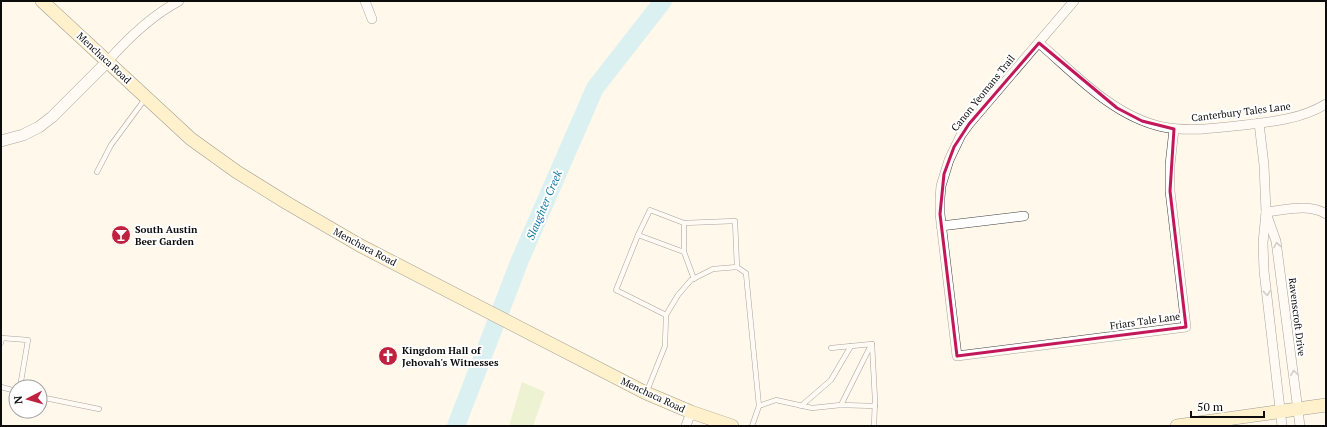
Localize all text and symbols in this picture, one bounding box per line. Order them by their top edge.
street label: Menchaca Road [74,29,134,87]
street label: Canon Yeomans Trail [948,52,1018,134]
street label: Canterbury Tales Lane [1191,99,1291,125]
water label: Slaughter Creek [523,167,565,242]
place label: South Austin Beer Garden [135,223,198,248]
bar icon: South Austin Beer Garden [110,224,132,246]
street label: Menchaca Road [331,225,399,269]
one-way arrow [1273,241,1281,248]
street label: Ravenscroft Drive [1286,277,1308,357]
one-way arrow [1262,290,1271,296]
street label: Friars Tale Lane [1109,310,1181,332]
place label: Kingdom Hall of Jehovah's Witnesses [402,344,499,369]
church icon: Kingdom Hall of Jehovah's Witnesses [377,345,399,367]
one-way arrow [1289,370,1298,376]
street label: Menchaca Road [619,374,688,416]
north arrow [8,379,48,419]
scale bar [1191,393,1264,419]
text: N [11,395,25,405]
text: 50 m [1197,399,1224,414]

